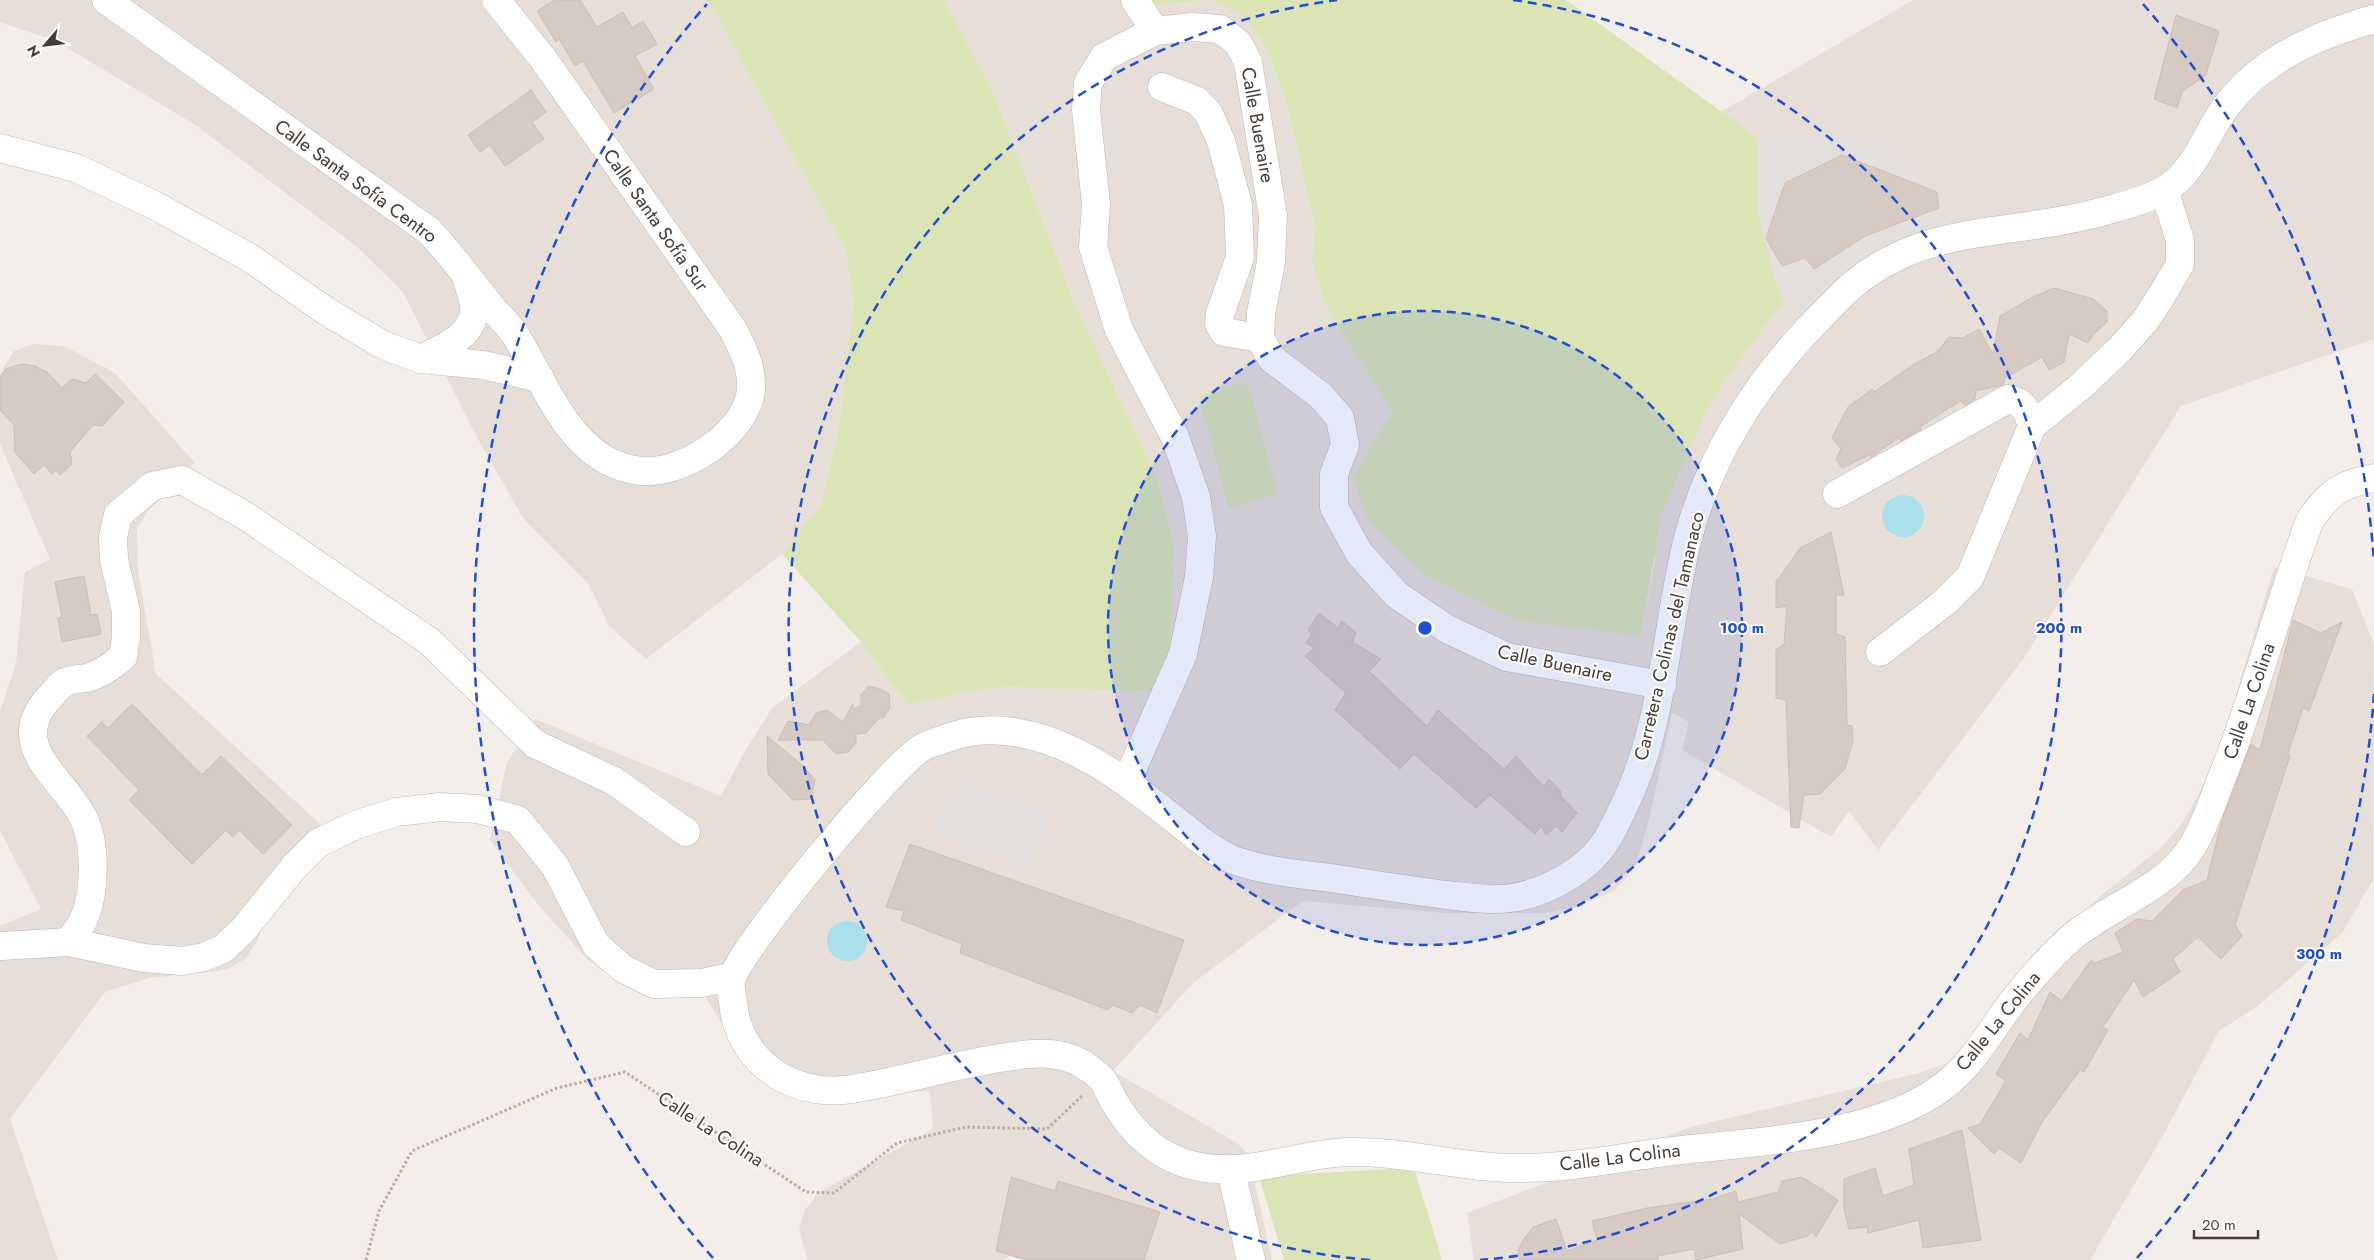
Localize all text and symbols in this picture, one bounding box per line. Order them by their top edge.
north arrow [20,20,70,70]
text: N [22,41,45,61]
street label: Calle Buenaire [1235,65,1281,185]
street label: Calle Santa Sofía Centro [269,113,443,249]
street label: Calle Santa Sofía Sur [597,143,716,297]
street label: Carretera Colinas del Tamanaco [1627,509,1711,763]
text: 100 m [1720,617,1764,639]
text: 200 m [2036,617,2082,639]
centre of rings [1416,619,1434,637]
street label: Calle Buenaire [1495,638,1615,688]
street label: Calle La Colina [2216,639,2282,763]
text: 300 m [2296,943,2342,965]
street label: Calle La Colina [1949,965,2047,1077]
street label: Calle La Colina [653,1085,769,1173]
street label: Calle La Colina [1558,1136,1682,1178]
scale bar [2194,1208,2258,1240]
text: 20 m [2202,1214,2236,1236]

